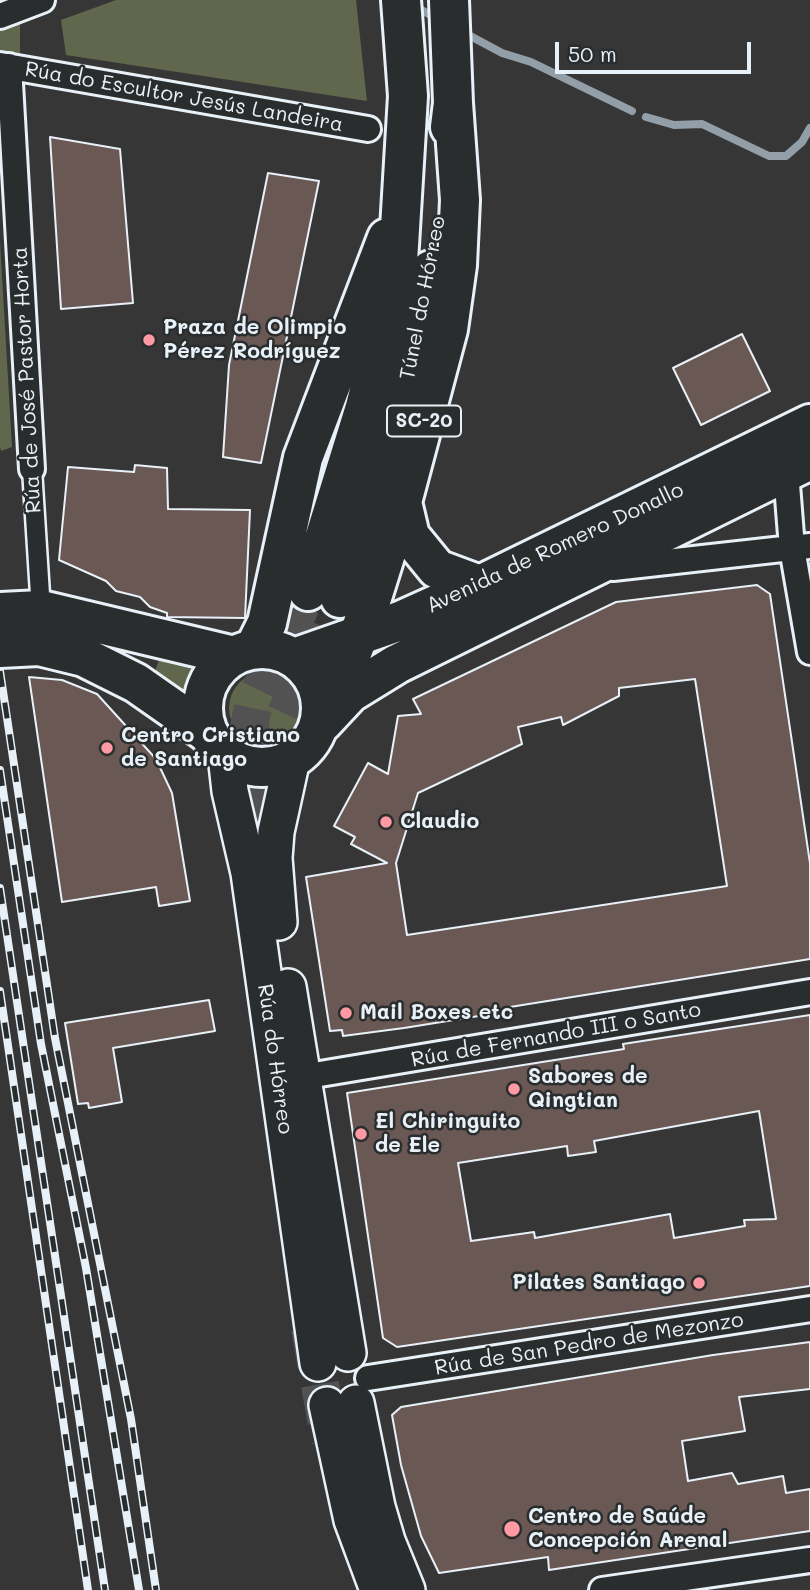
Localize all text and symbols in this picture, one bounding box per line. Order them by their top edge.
scale bar [558,28,754,72]
text: 50 m [568,40,617,67]
street label: Rúa do Escultor Jesús Landeira [23,57,345,137]
street label: Túnel do Hórreo [395,214,451,382]
street label: Rúa de José Pastor Horta [7,246,47,514]
place label: Praza de Olimpio Pérez Rodríguez [163,315,346,365]
marker: Praza de Olimpio Pérez Rodríguez [141,332,157,348]
road number: SC-20 [387,406,461,436]
street label: Avenida de Romero Donallo [422,477,688,619]
place label: Centro Cristiano de Santiago [121,723,300,773]
marker: Centro Cristiano de Santiago [99,740,115,756]
place label: Claudio [400,809,479,835]
marker: Claudio [378,814,394,830]
street label: Rúa do Hórreo [252,982,298,1136]
street label: Rúa de Fernando III o Santo [409,997,703,1073]
place label: Mail Boxes etc [360,1000,513,1026]
marker: Mail Boxes etc [338,1005,354,1021]
place label: Sabores de Qingtian [528,1064,648,1114]
marker: Sabores de Qingtian [506,1081,522,1097]
place label: El Chiringuito de Ele [375,1109,520,1159]
marker: El Chiringuito de Ele [353,1126,369,1142]
place label: Pilates Santiago [512,1270,685,1296]
marker: Pilates Santiago [691,1275,707,1291]
street label: Rúa de San Pedro de Mezonzo [433,1307,745,1381]
place label: Centro de Saúde Concepción Arenal [528,1504,727,1554]
marker: Centro de Saúde Concepción Arenal [502,1519,522,1539]

